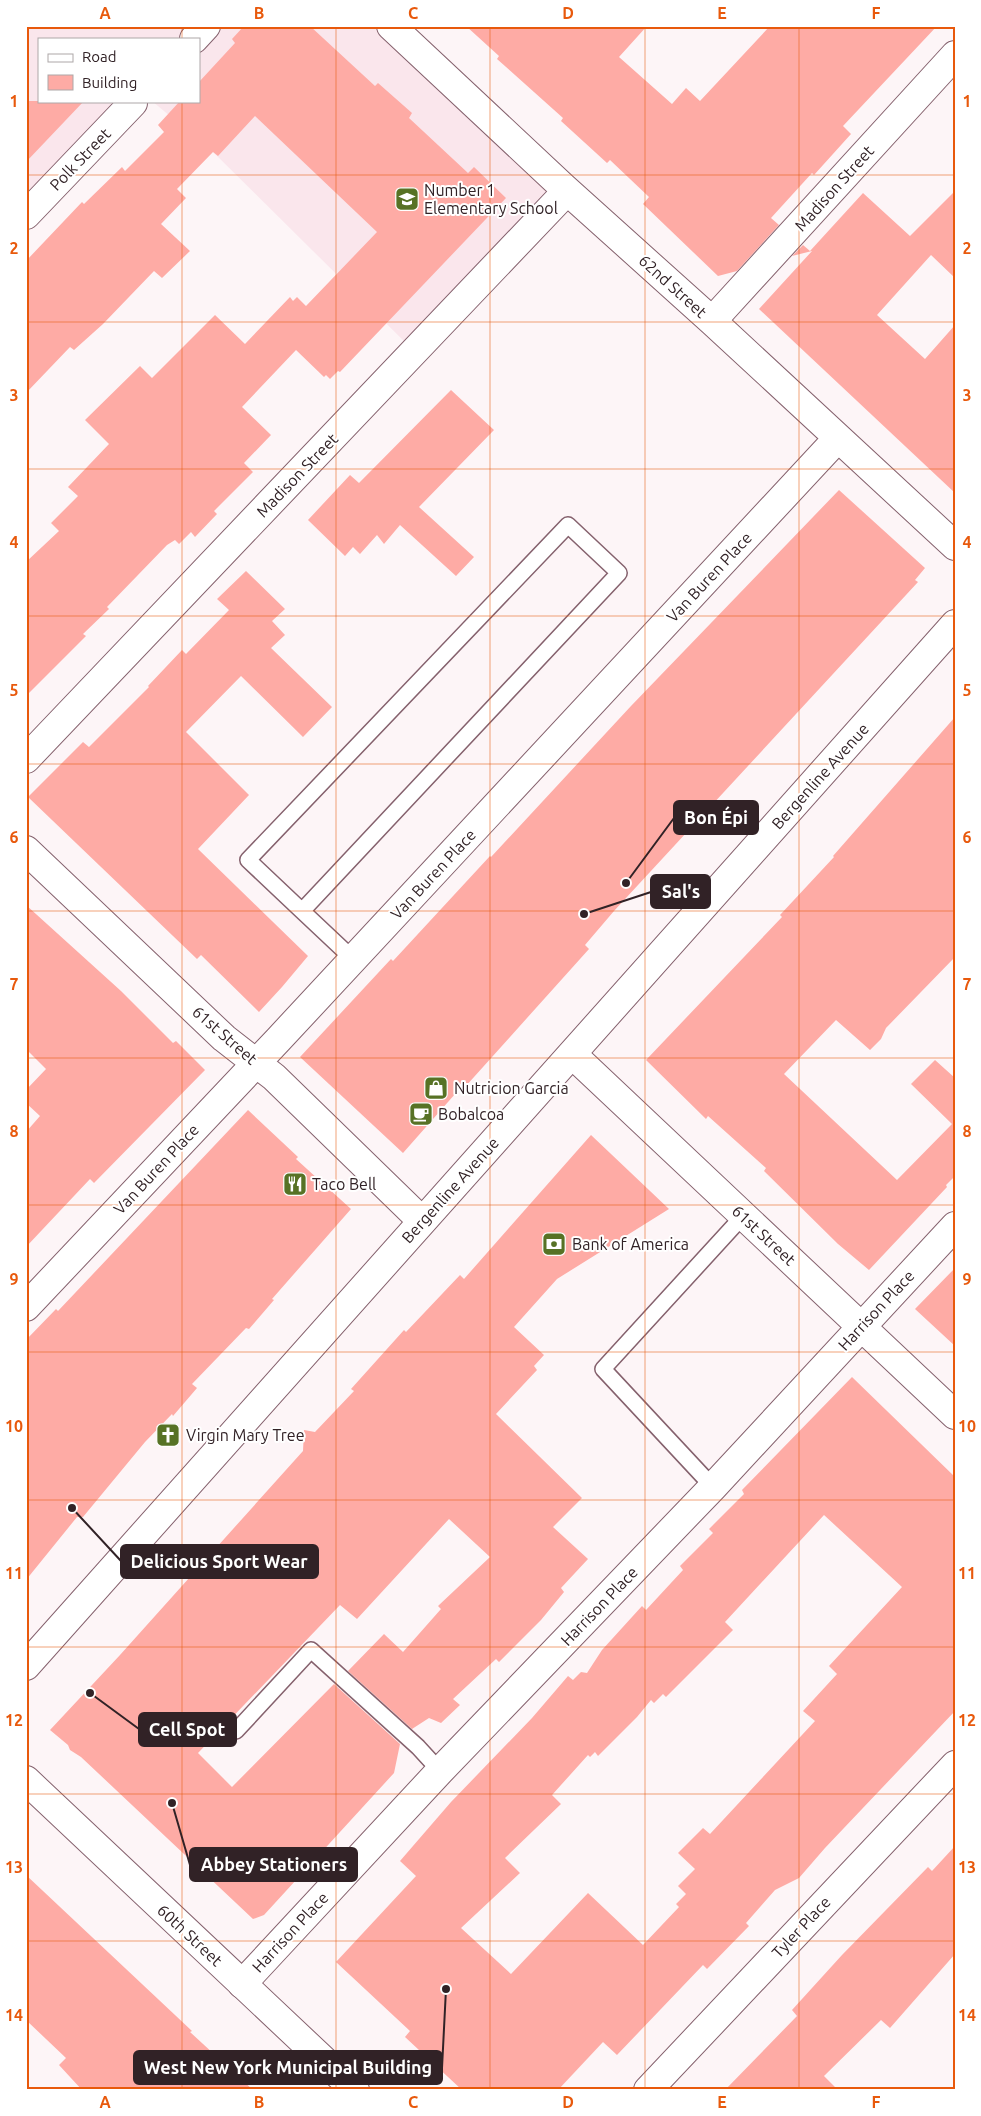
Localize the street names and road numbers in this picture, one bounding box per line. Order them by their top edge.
street label: Polk Street [46,124,115,194]
street label: Madison Street [791,141,878,235]
street label: 62nd Street [635,251,711,322]
street label: Madison Street [253,429,342,521]
street label: Van Buren Place [663,528,755,626]
street label: Bergenline Avenue [768,720,872,832]
street label: Van Buren Place [387,825,479,923]
street label: 61st Street [189,1002,261,1068]
street label: Van Buren Place [110,1120,202,1218]
street label: Bergenline Avenue [398,1134,502,1246]
street label: 61st Street [729,1201,800,1269]
street label: Harrison Place [834,1266,918,1354]
street label: Harrison Place [557,1563,641,1649]
street label: Harrison Place [248,1888,332,1976]
street label: Tyler Place [768,1893,834,1961]
street label: 60th Street [154,1901,227,1970]

